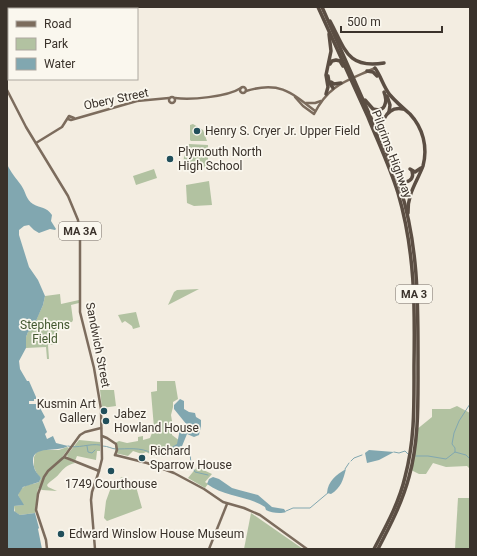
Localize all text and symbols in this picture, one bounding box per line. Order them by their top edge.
legend [8,8,138,80]
scale bar [341,8,442,34]
text: 500 m [347,15,381,29]
text: Road [44,17,72,31]
text: Park [44,37,69,51]
text: Water [44,57,75,71]
street label: Obery Street [82,85,150,113]
street label: Pilgrims Highway [369,108,415,200]
place label: Henry S. Cryer Jr. Upper Field [205,124,360,138]
marker: Henry S. Cryer Jr. Upper Field [192,126,202,136]
place label: Plymouth North High School [178,145,262,173]
marker: Plymouth North High School [165,154,175,164]
road number: MA 3A [59,222,101,240]
road number: MA 3 [396,285,432,303]
street label: Sandwich Street [83,301,113,389]
park label: Stephens Field [20,318,70,346]
place label: Kusmin Art Gallery [37,397,96,425]
marker: Kusmin Art Gallery [99,406,109,416]
place label: Jabez Howland House [114,407,199,435]
marker: Jabez Howland House [101,416,111,426]
place label: Richard Sparrow House [150,444,232,472]
marker: Richard Sparrow House [137,453,147,463]
marker: 1749 Courthouse [106,466,116,476]
place label: 1749 Courthouse [65,477,157,491]
place label: Edward Winslow House Museum [69,527,244,541]
marker: Edward Winslow House Museum [56,529,66,539]

